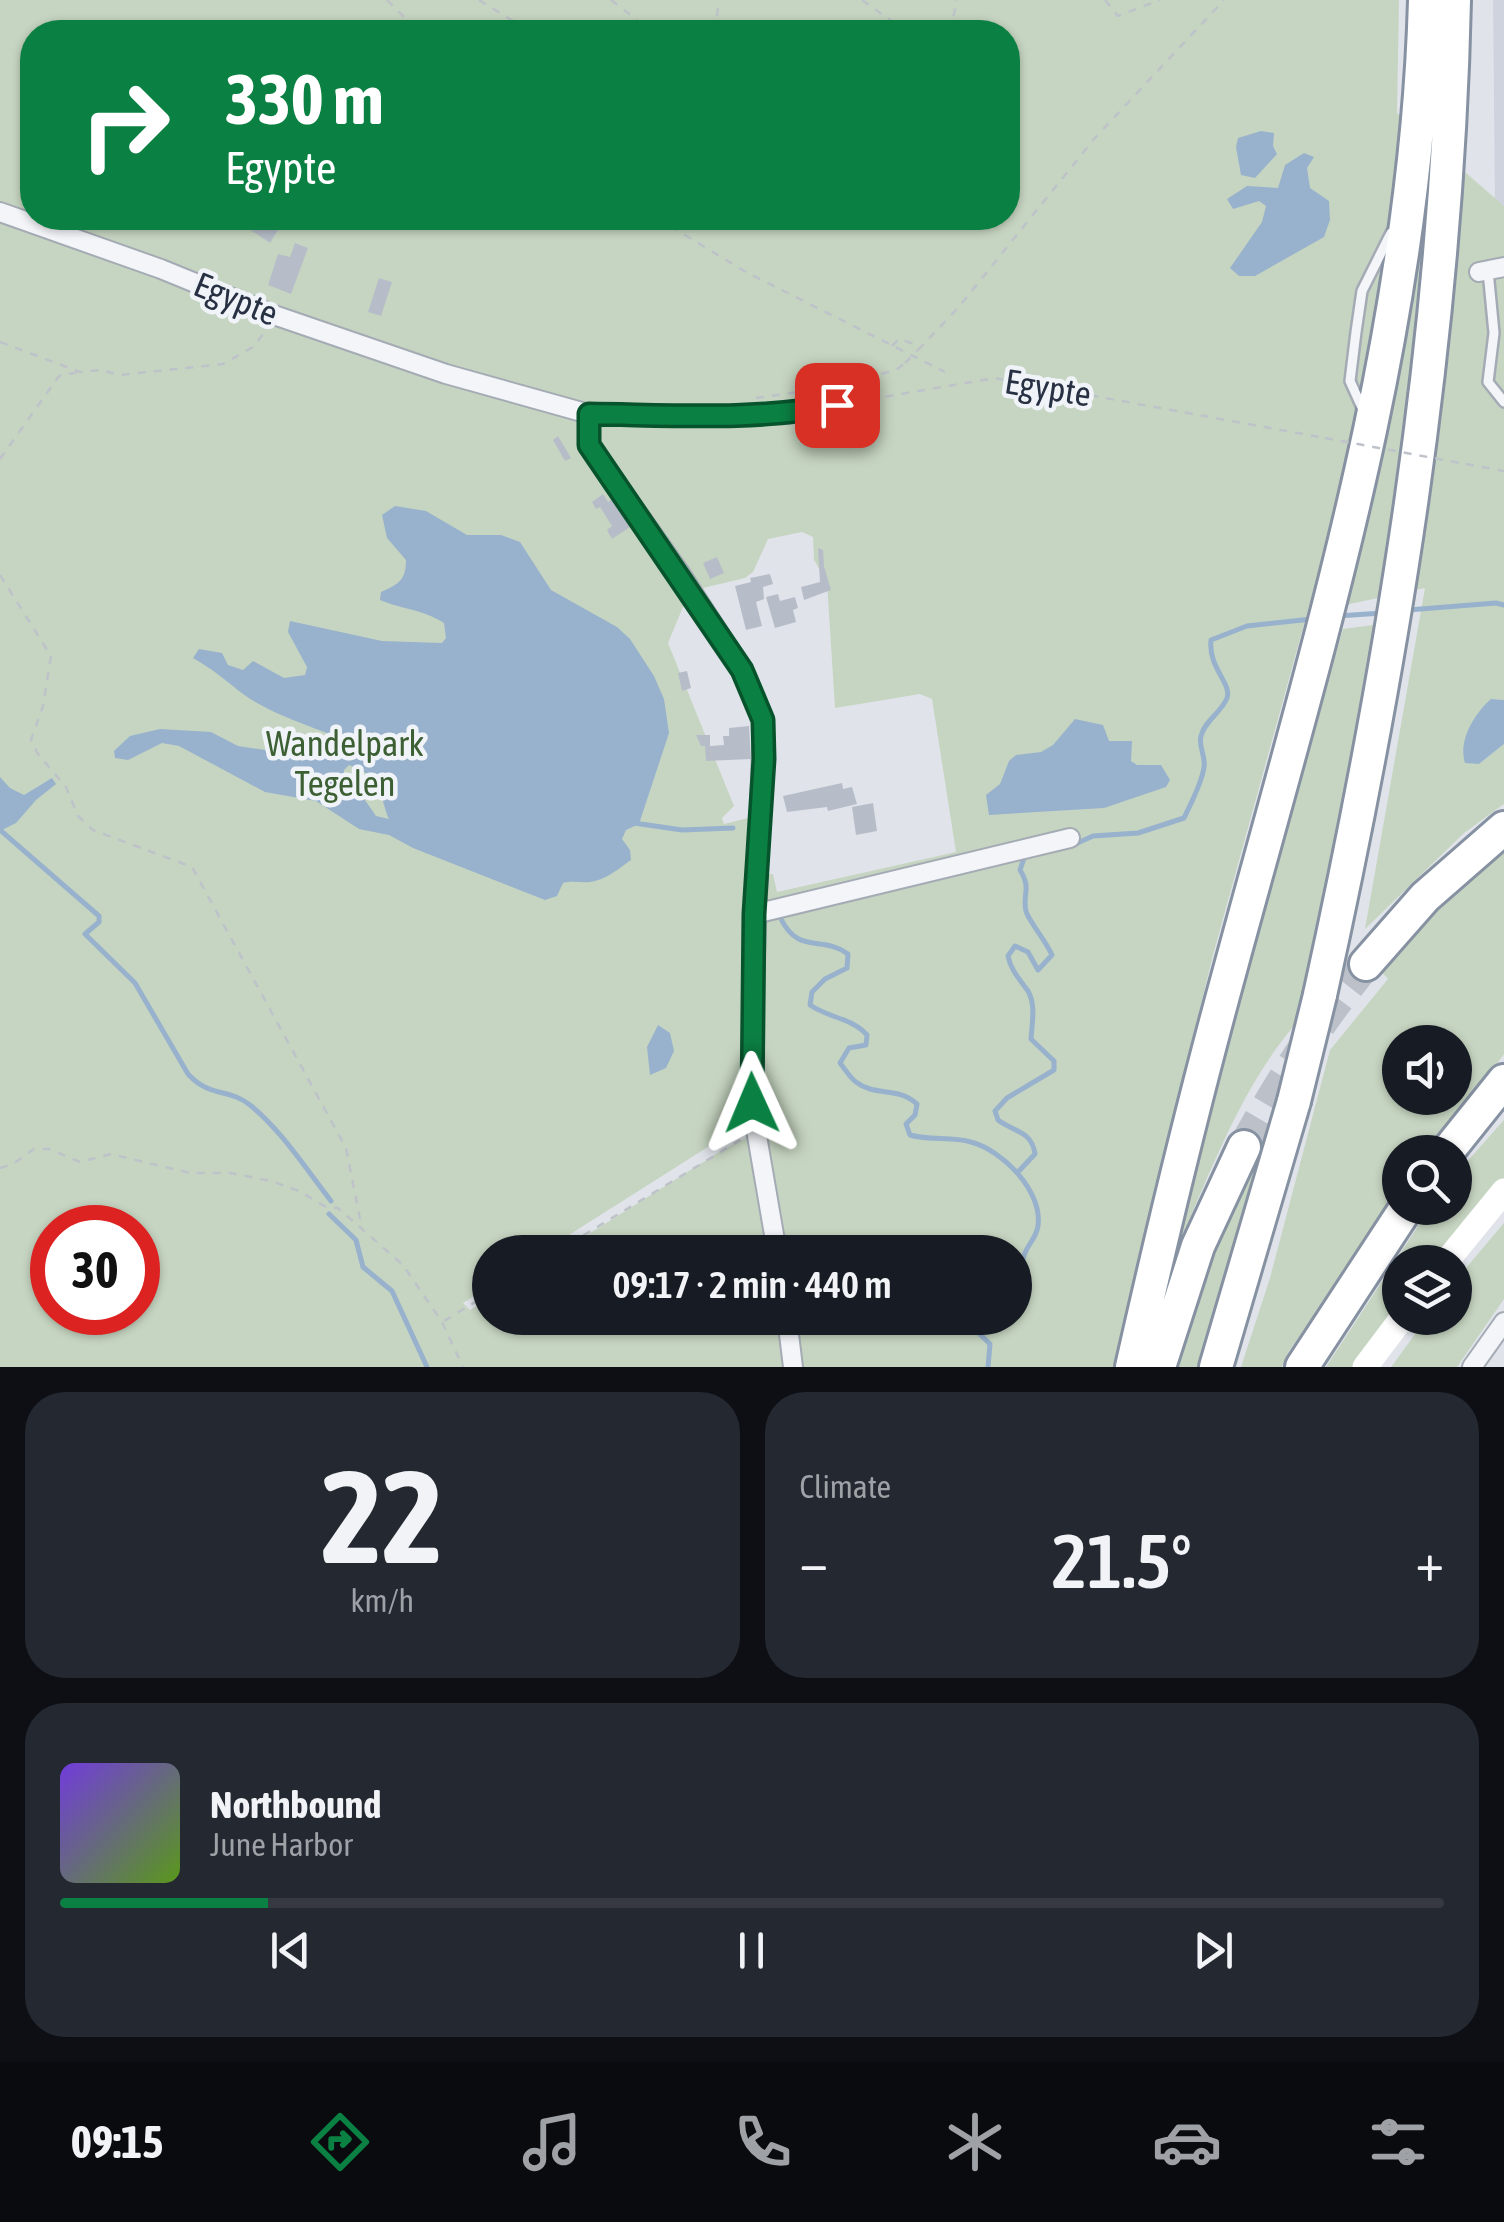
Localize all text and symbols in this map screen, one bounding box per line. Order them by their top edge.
text: 330 m [225,59,384,139]
icon: right [60,60,190,190]
text: Egypte [225,142,336,194]
street label: Egypte [189,263,284,333]
street label: Egypte [1002,360,1094,414]
pin [795,363,880,448]
icon: arrive [810,378,865,433]
park label: Wandelpark Tegelen [266,723,424,803]
map controls [1382,1025,1472,1335]
button: sound [1382,1025,1472,1115]
position arrow [700,1051,804,1155]
button: search [1382,1135,1472,1225]
speed limit sign: 30 [30,1205,160,1335]
button: layers [1382,1245,1472,1335]
text: 09:17 · 2 min · 440 m [612,1263,892,1306]
text: 22 [321,1442,443,1591]
text: Climate [800,1468,891,1505]
text: 21.5° [1052,1518,1192,1604]
text: − [800,1530,828,1593]
text: + [1415,1530,1444,1593]
text: km/h [351,1582,414,1619]
text: Northbound [210,1783,381,1826]
text: June Harbor [210,1826,353,1863]
icon: previous [263,1923,318,1978]
icon: pause [724,1923,779,1978]
icon: next [1186,1923,1241,1978]
icon: directions [305,2107,375,2177]
icon: music [517,2107,587,2177]
icon: phone [728,2107,798,2177]
icon: climate [940,2107,1010,2177]
icon: car [1152,2107,1222,2177]
icon: filters [1363,2107,1433,2177]
text: 09:15 [71,2116,163,2168]

